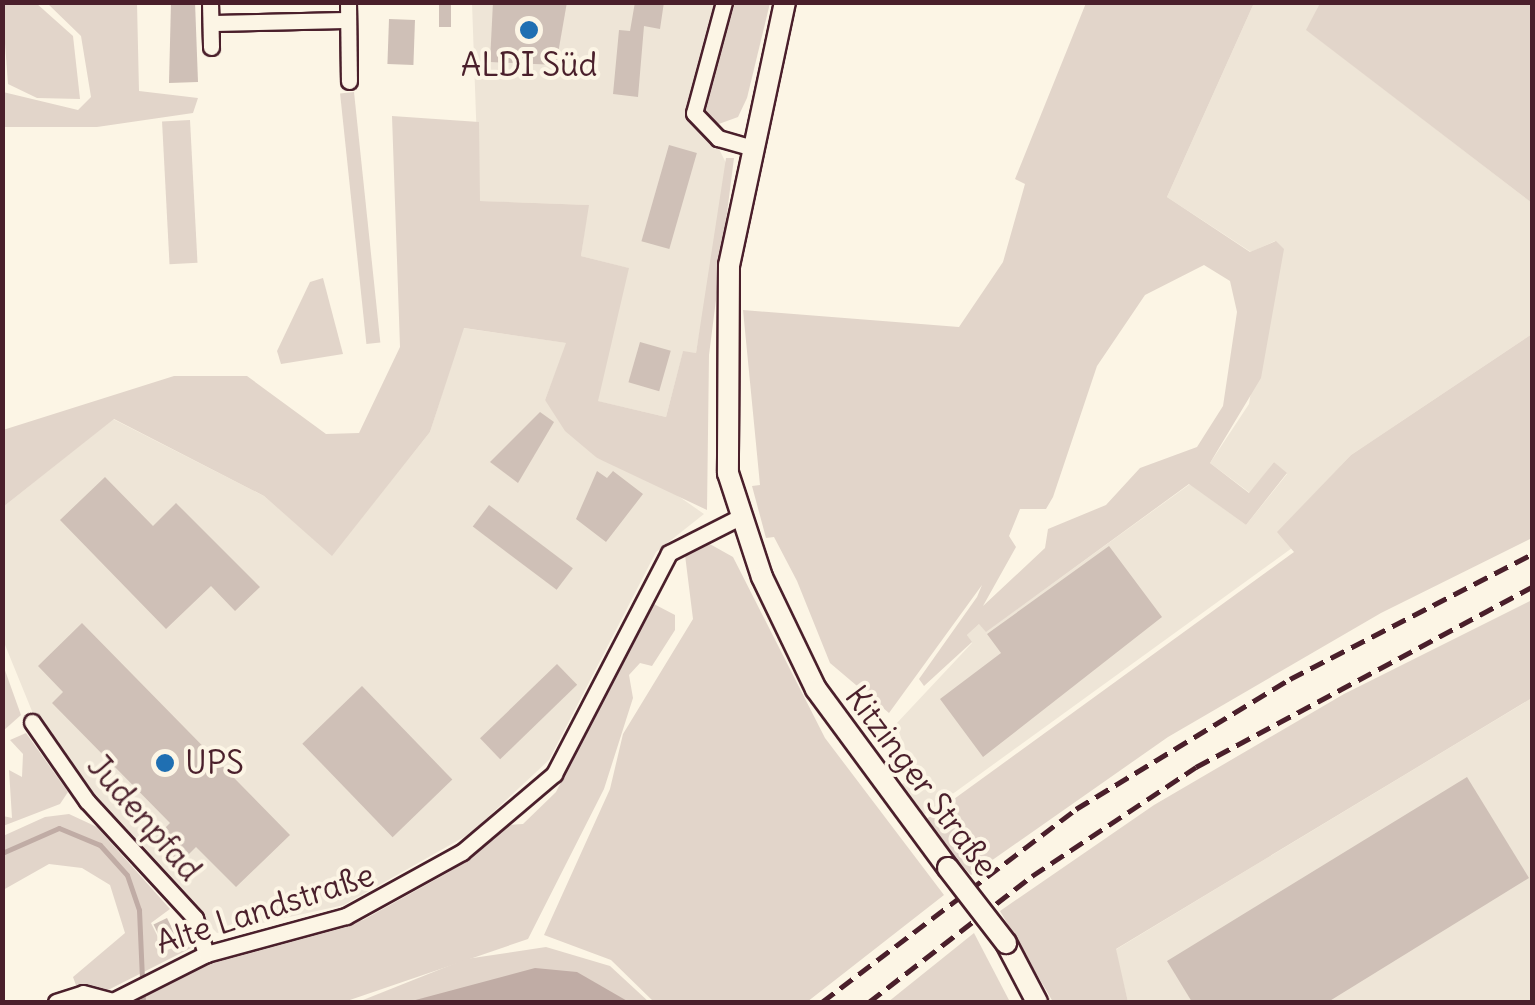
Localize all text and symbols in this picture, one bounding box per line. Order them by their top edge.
marker: ALDI Süd [518,19,540,41]
place label: ALDI Süd [461,46,597,84]
street label: Kitzinger Straße [837,678,1005,884]
place label: UPS [185,744,244,782]
street label: Judenpfad [79,747,209,889]
marker: UPS [154,752,176,774]
street label: Alte Landstraße [151,856,379,962]

